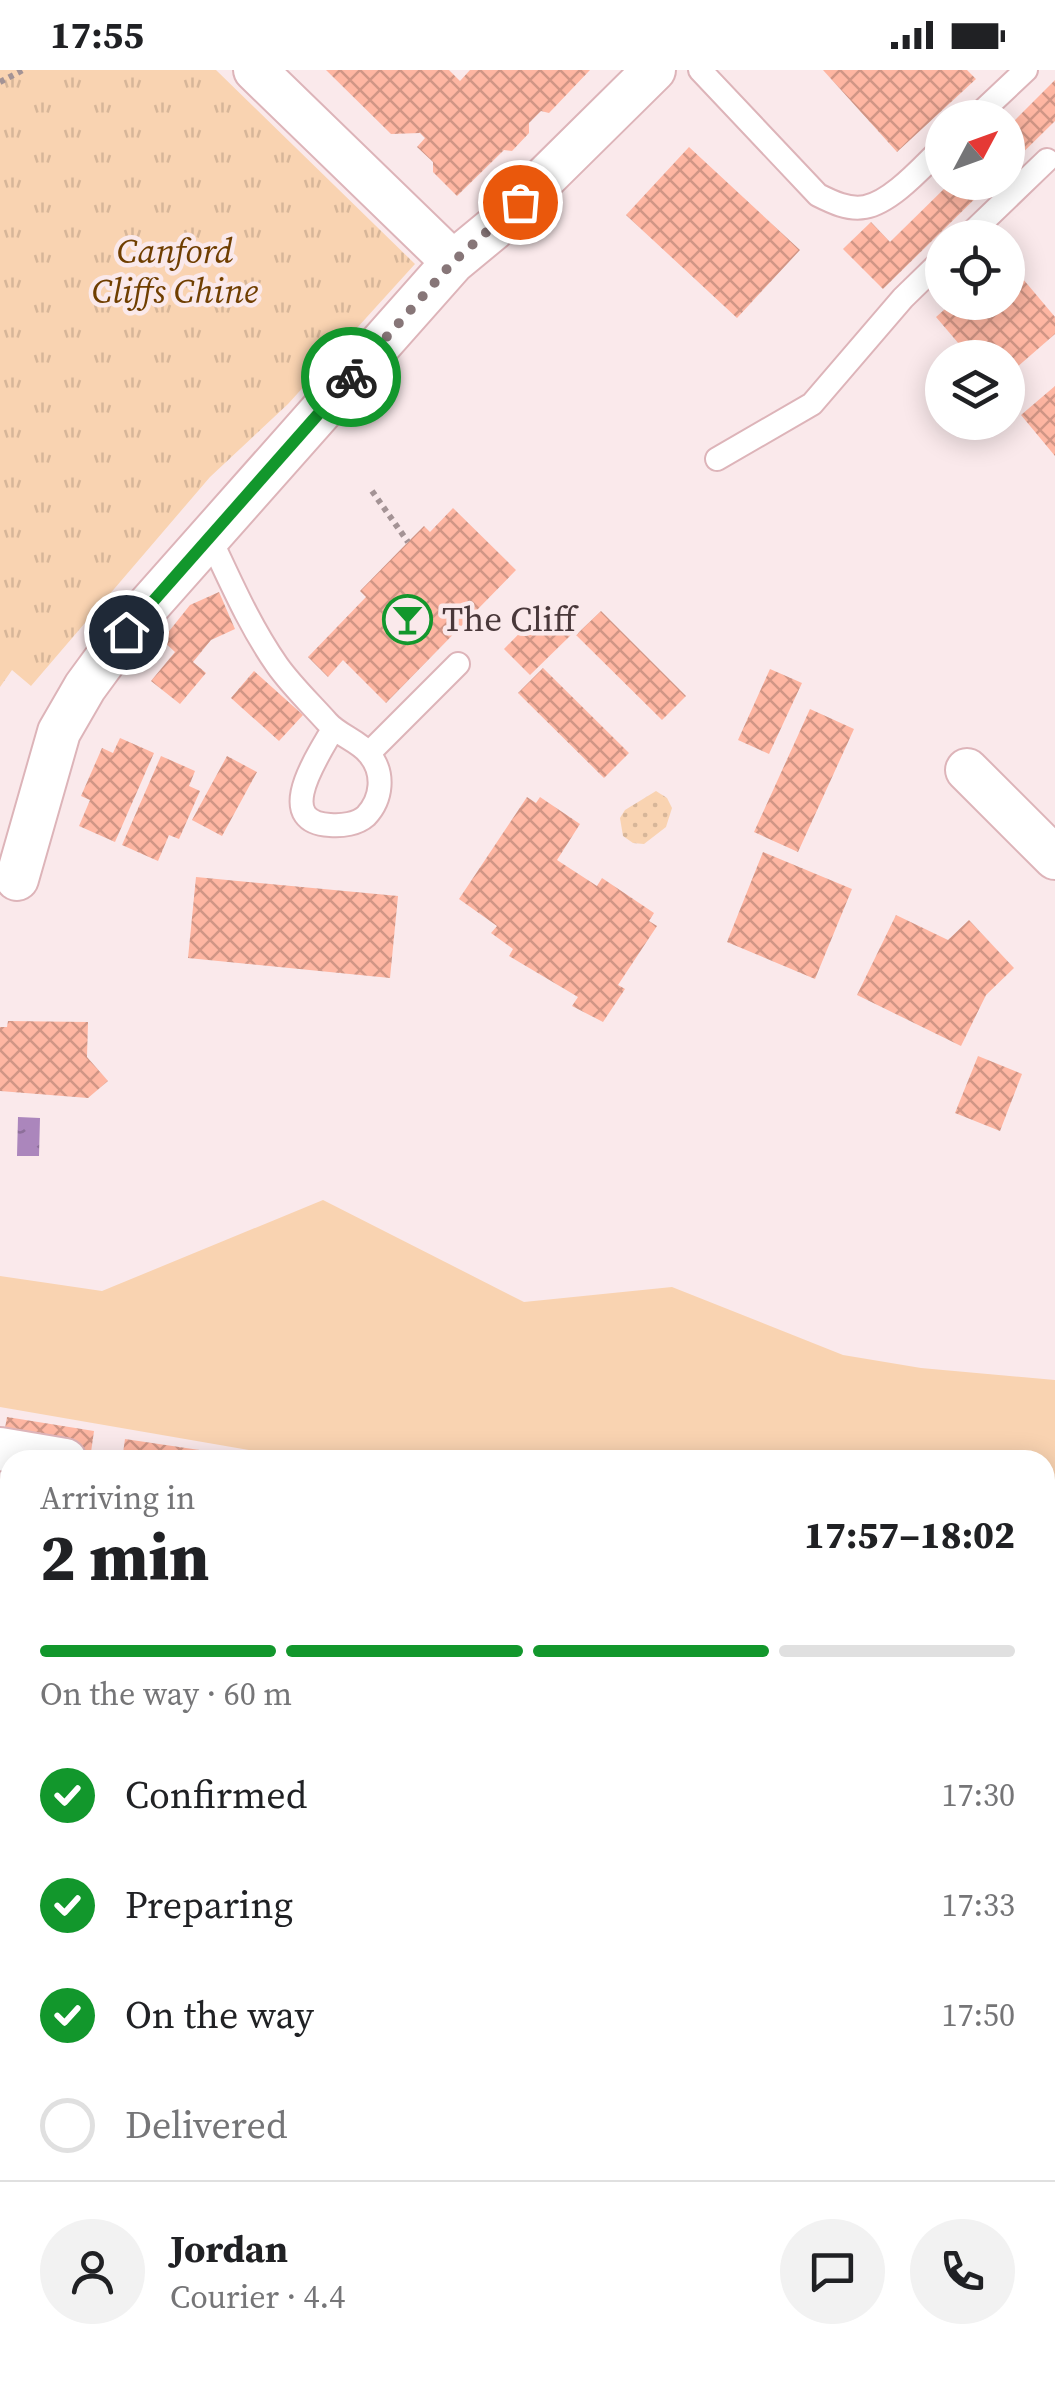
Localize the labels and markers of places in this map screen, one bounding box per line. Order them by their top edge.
pin [478,160,563,245]
pin [84,590,169,675]
bar icon: The Cliff [381,593,433,645]
place label: The Cliff [442,595,579,643]

